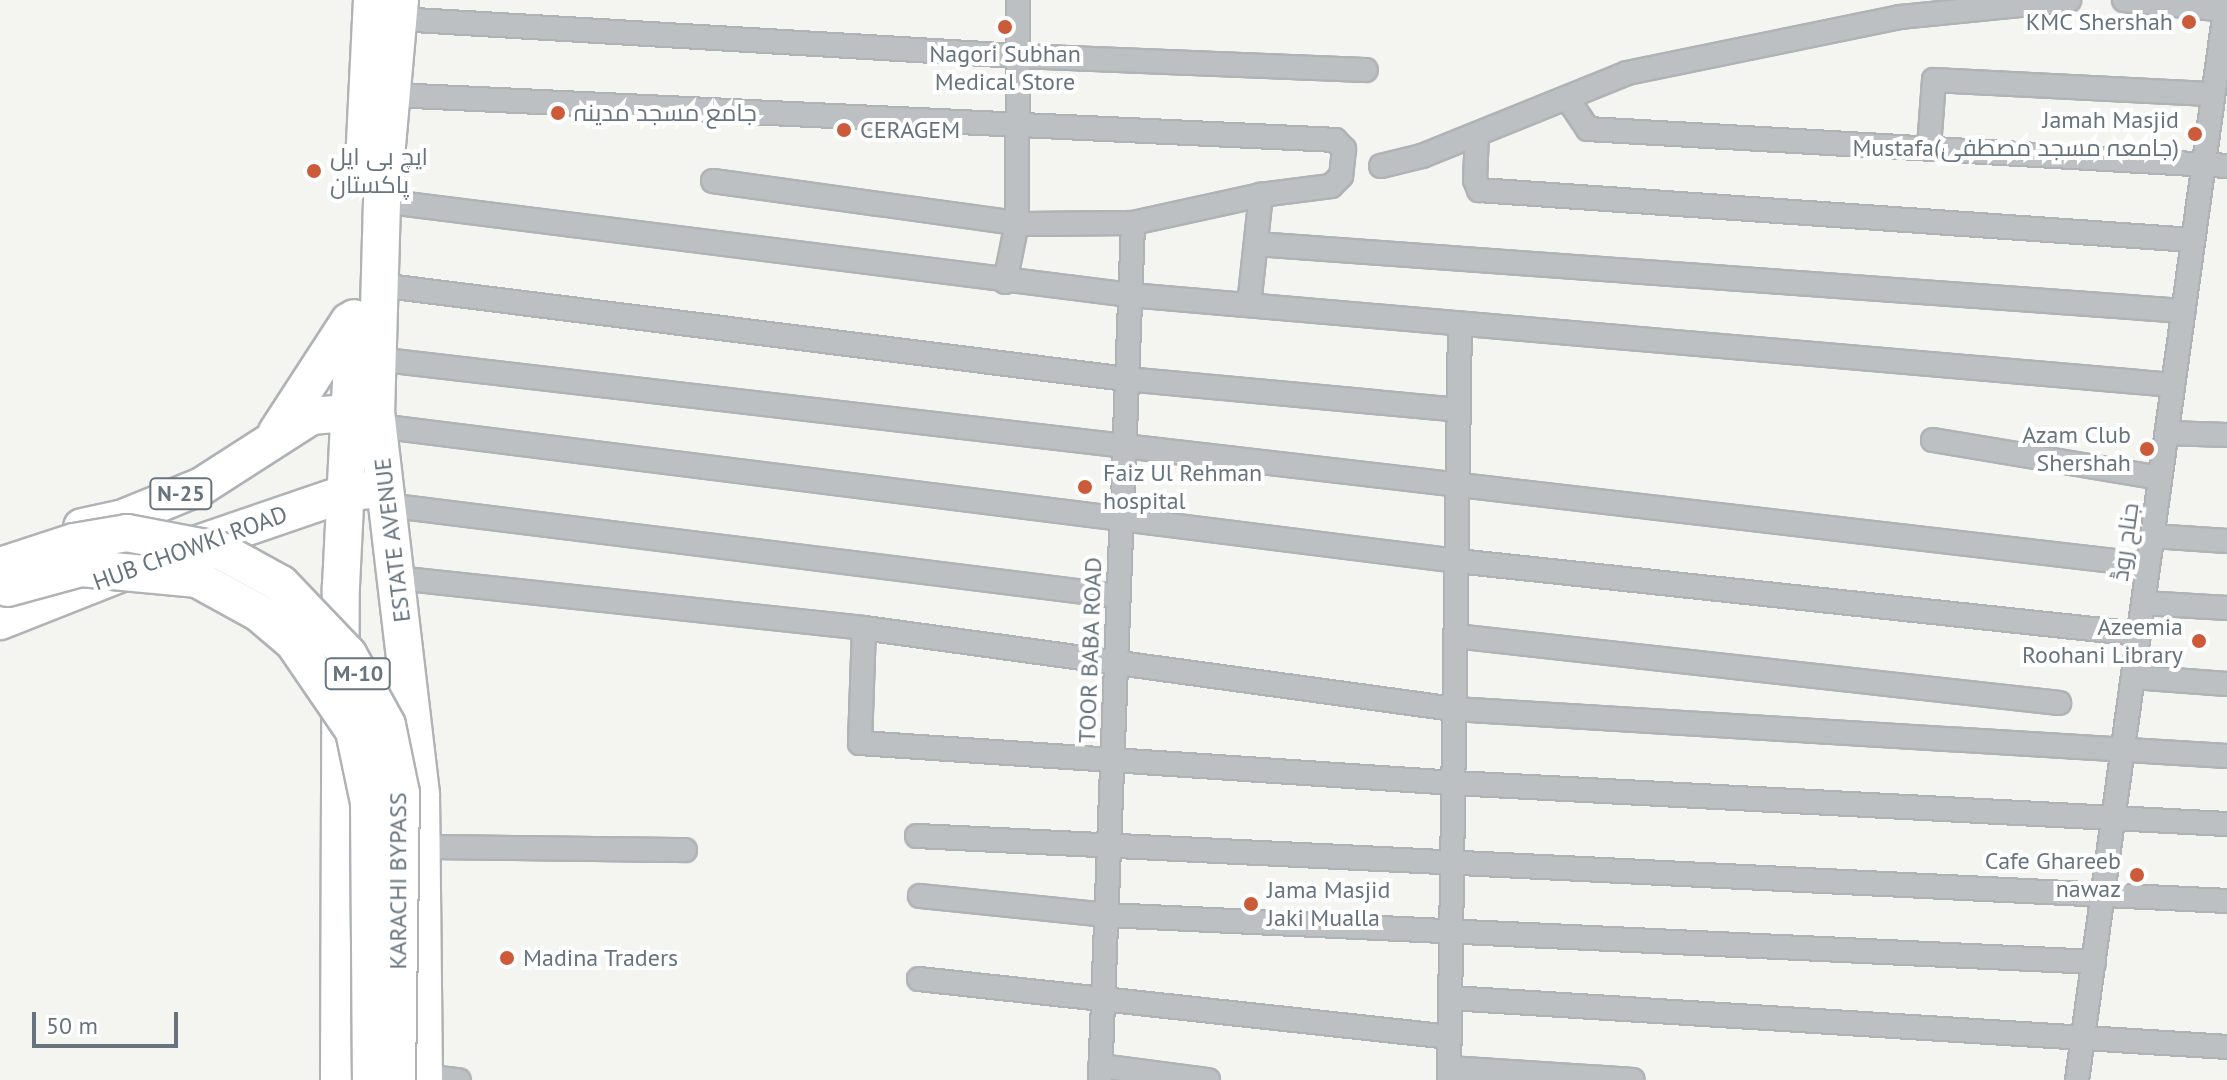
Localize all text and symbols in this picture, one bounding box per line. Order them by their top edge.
place label: KMC Shershah [2025,8,2173,36]
marker: KMC Shershah [2180,13,2198,31]
marker: Nagori Subhan Medical Store [996,18,1014,36]
place label: Nagori Subhan Medical Store [929,40,1081,96]
place label: جامع مسجد مدینہ [574,99,757,127]
marker: جامع مسجد مدینہ [549,104,567,122]
place label: Jamah Masjid Mustafa(جامعہ مسجد مصطفیٰ) [1852,106,2179,162]
place label: CERAGEM [860,116,960,144]
marker: CERAGEM [835,121,853,139]
marker: Jamah Masjid Mustafa(جامعہ مسجد مصطفیٰ) [2186,125,2204,143]
place label: ایچ بی ایل پاکستان [330,143,428,199]
marker: ایچ بی ایل پاکستان [305,162,323,180]
place label: Azam Club Shershah [2022,421,2131,477]
marker: Azam Club Shershah [2138,440,2156,458]
street label: ESTATE AVENUE [368,456,416,624]
place label: Faiz Ul Rehman hospital [1103,459,1263,515]
road number: N-25 [149,476,213,512]
marker: Faiz Ul Rehman hospital [1074,476,1096,498]
street label: HUB CHOWKI ROAD [89,499,291,597]
street label: جناح روڈ [2105,501,2145,583]
street label: TOOR BABA ROAD [1072,556,1108,744]
place label: Azeemia Roohani Library [2022,613,2183,669]
marker: Azeemia Roohani Library [2190,632,2208,650]
road number: M-10 [324,656,392,692]
street label: KARACHI BYPASS [384,792,412,970]
place label: Cafe Ghareeb nawaz [1985,847,2121,903]
marker: Cafe Ghareeb nawaz [2128,866,2146,884]
place label: Jama Masjid Jaki Mualla [1267,876,1390,932]
marker: Jama Masjid Jaki Mualla [1242,895,1260,913]
place label: Madina Traders [523,944,679,972]
marker: Madina Traders [498,949,516,967]
scale bar [36,996,182,1046]
text: 50 m [46,1010,98,1041]

